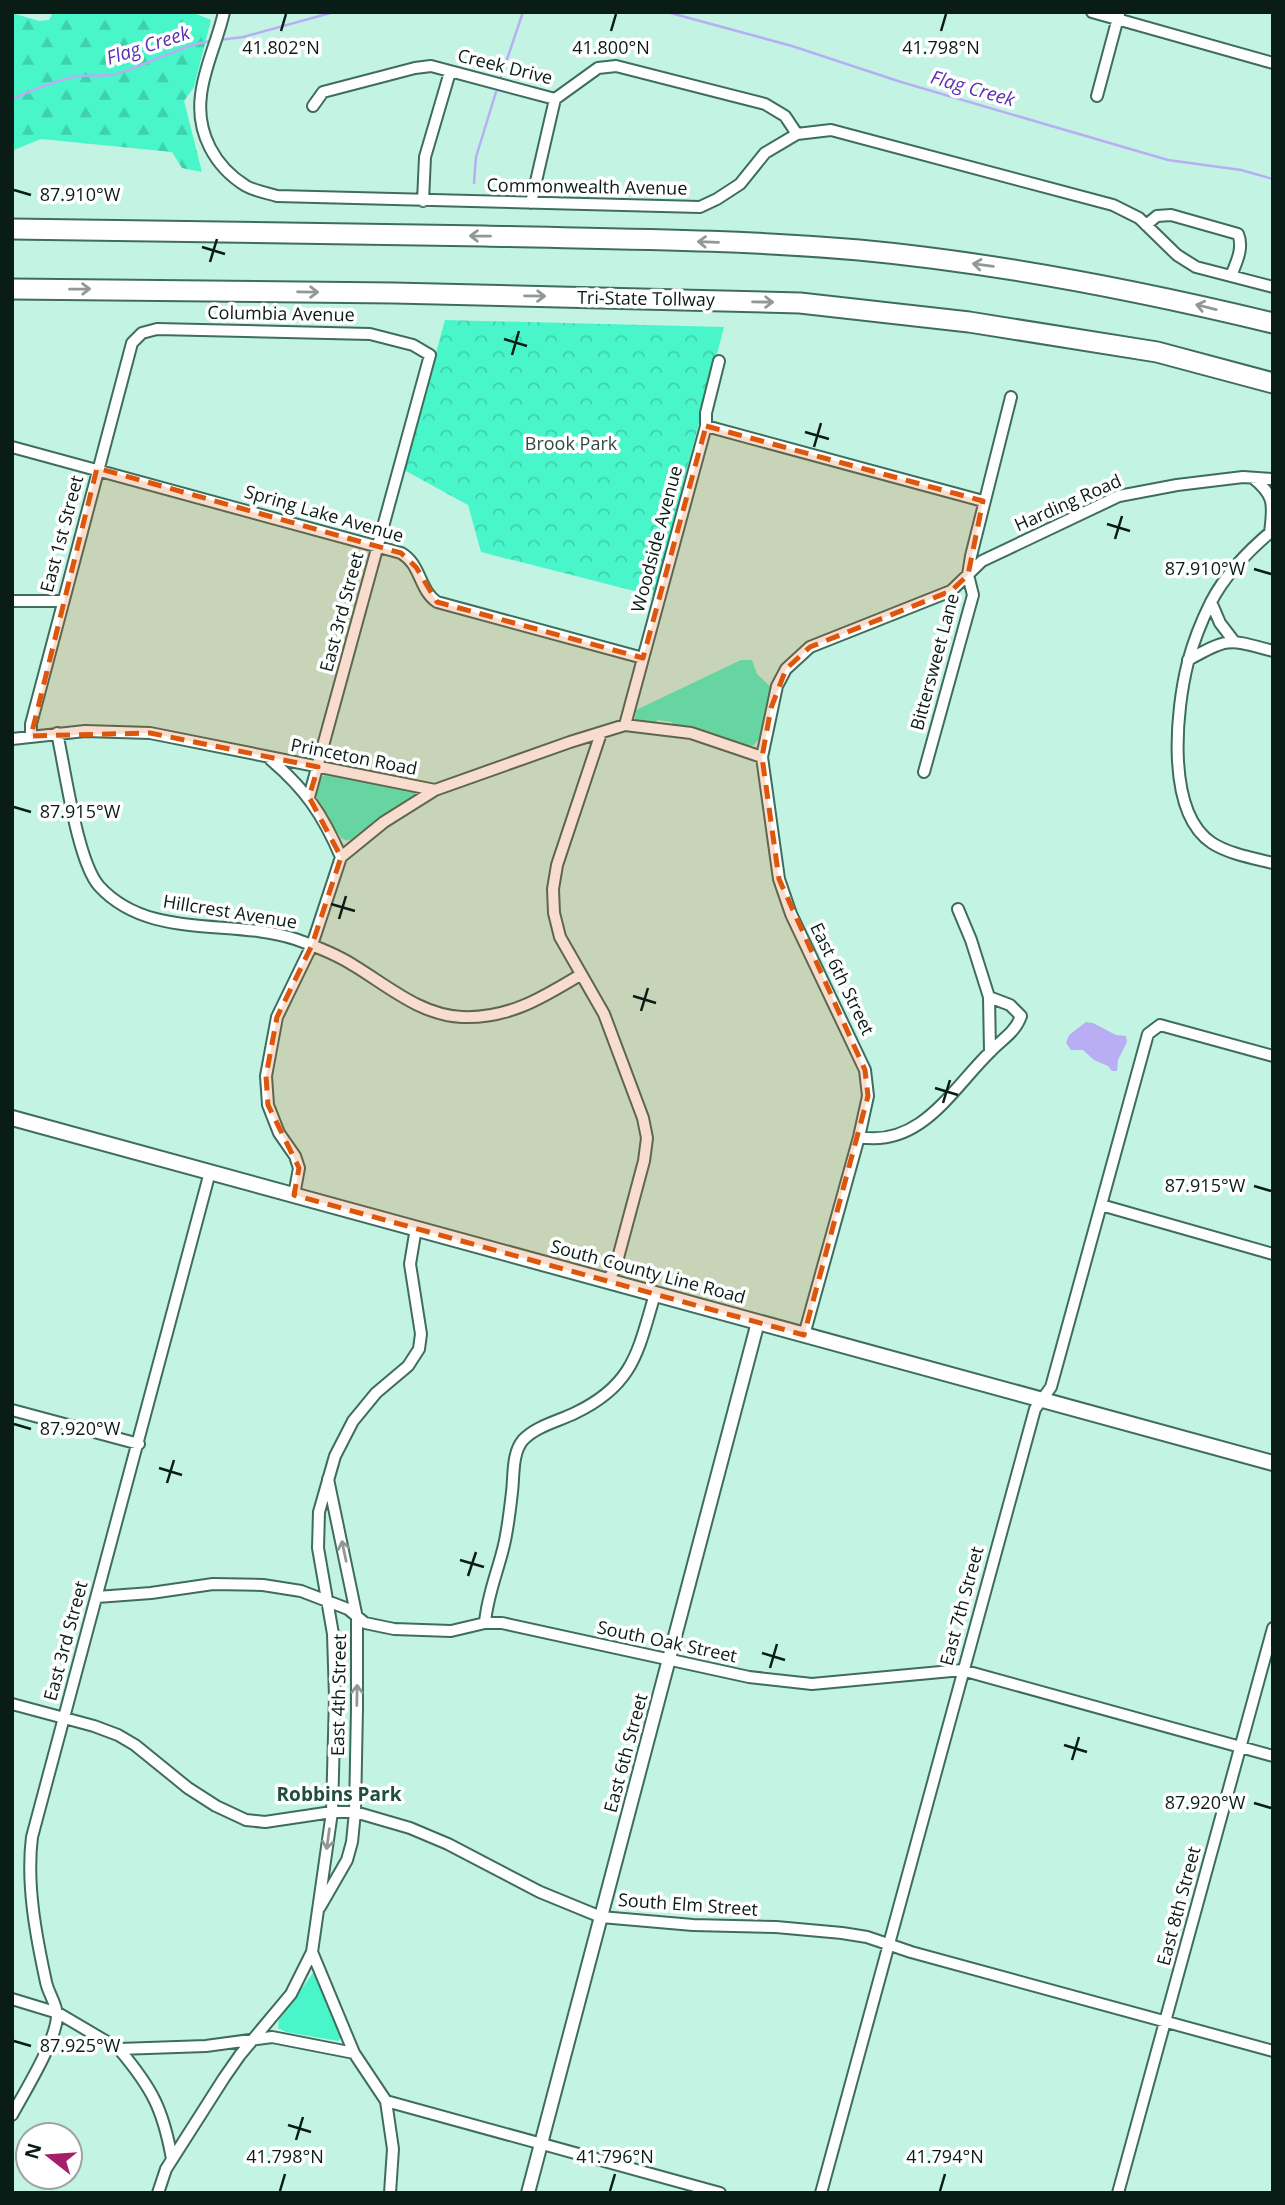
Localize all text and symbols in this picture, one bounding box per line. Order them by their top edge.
water label: Flag Creek [103,19,194,71]
text: 41.802°N [242,35,320,59]
text: 41.800°N [572,35,650,59]
text: 41.798°N [902,35,980,59]
street label: Creek Drive [455,43,555,89]
water label: Flag Creek [928,64,1019,113]
street label: Commonwealth Avenue [486,172,688,200]
text: 87.910°W [40,182,121,206]
one-way arrow [469,230,492,243]
one-way arrow [696,235,719,248]
one-way arrow [972,259,995,272]
one-way arrow [69,282,92,295]
one-way arrow [296,285,319,299]
street label: Tri-State Tollway [577,285,716,311]
one-way arrow [524,290,547,303]
one-way arrow [751,295,774,309]
street label: Columbia Avenue [207,300,355,326]
one-way arrow [1196,300,1218,313]
park label: Brook Park [525,431,618,455]
street label: Woodside Avenue [625,463,687,615]
street label: Harding Road [1010,468,1125,536]
street label: East 1st Street [34,473,88,595]
street label: Spring Lake Avenue [242,479,407,547]
street label: East 3rd Street [313,549,369,674]
text: 87.910°W [1165,556,1246,580]
street label: Bittersweet Lane [904,591,964,733]
street label: Princeton Road [289,732,420,780]
text: 87.915°W [40,799,121,823]
street label: Hillcrest Avenue [161,889,299,933]
street label: East 6th Street [805,918,881,1039]
text: 87.915°W [1165,1173,1246,1197]
street label: South County Line Road [548,1233,748,1309]
text: 87.920°W [40,1416,121,1440]
one-way arrow [337,1540,351,1563]
street label: East 7th Street [934,1544,988,1668]
street label: East 3rd Street [37,1578,93,1703]
street label: South Oak Street [595,1614,739,1668]
street label: East 4th Street [325,1634,351,1756]
one-way arrow [350,1684,364,1707]
street label: East 6th Street [598,1691,652,1815]
district label: Robbins Park [277,1781,402,1807]
text: 87.920°W [1165,1790,1246,1814]
one-way arrow [321,1827,334,1850]
street label: East 8th Street [1151,1844,1205,1968]
street label: South Elm Street [617,1887,759,1921]
text: 87.925°W [40,2033,121,2057]
north arrow [14,2121,84,2191]
text: N [18,2140,47,2162]
text: 41.798°N [246,2144,324,2168]
text: 41.796°N [576,2144,654,2168]
text: 41.794°N [906,2144,984,2168]

